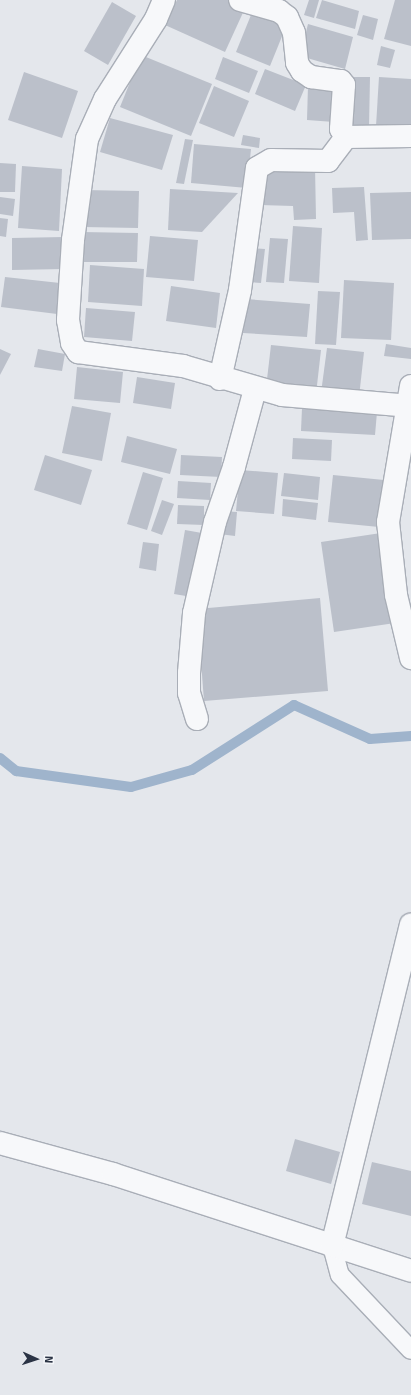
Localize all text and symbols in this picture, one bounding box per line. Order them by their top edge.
north arrow [16,1339,56,1379]
text: N [42,1356,55,1364]

